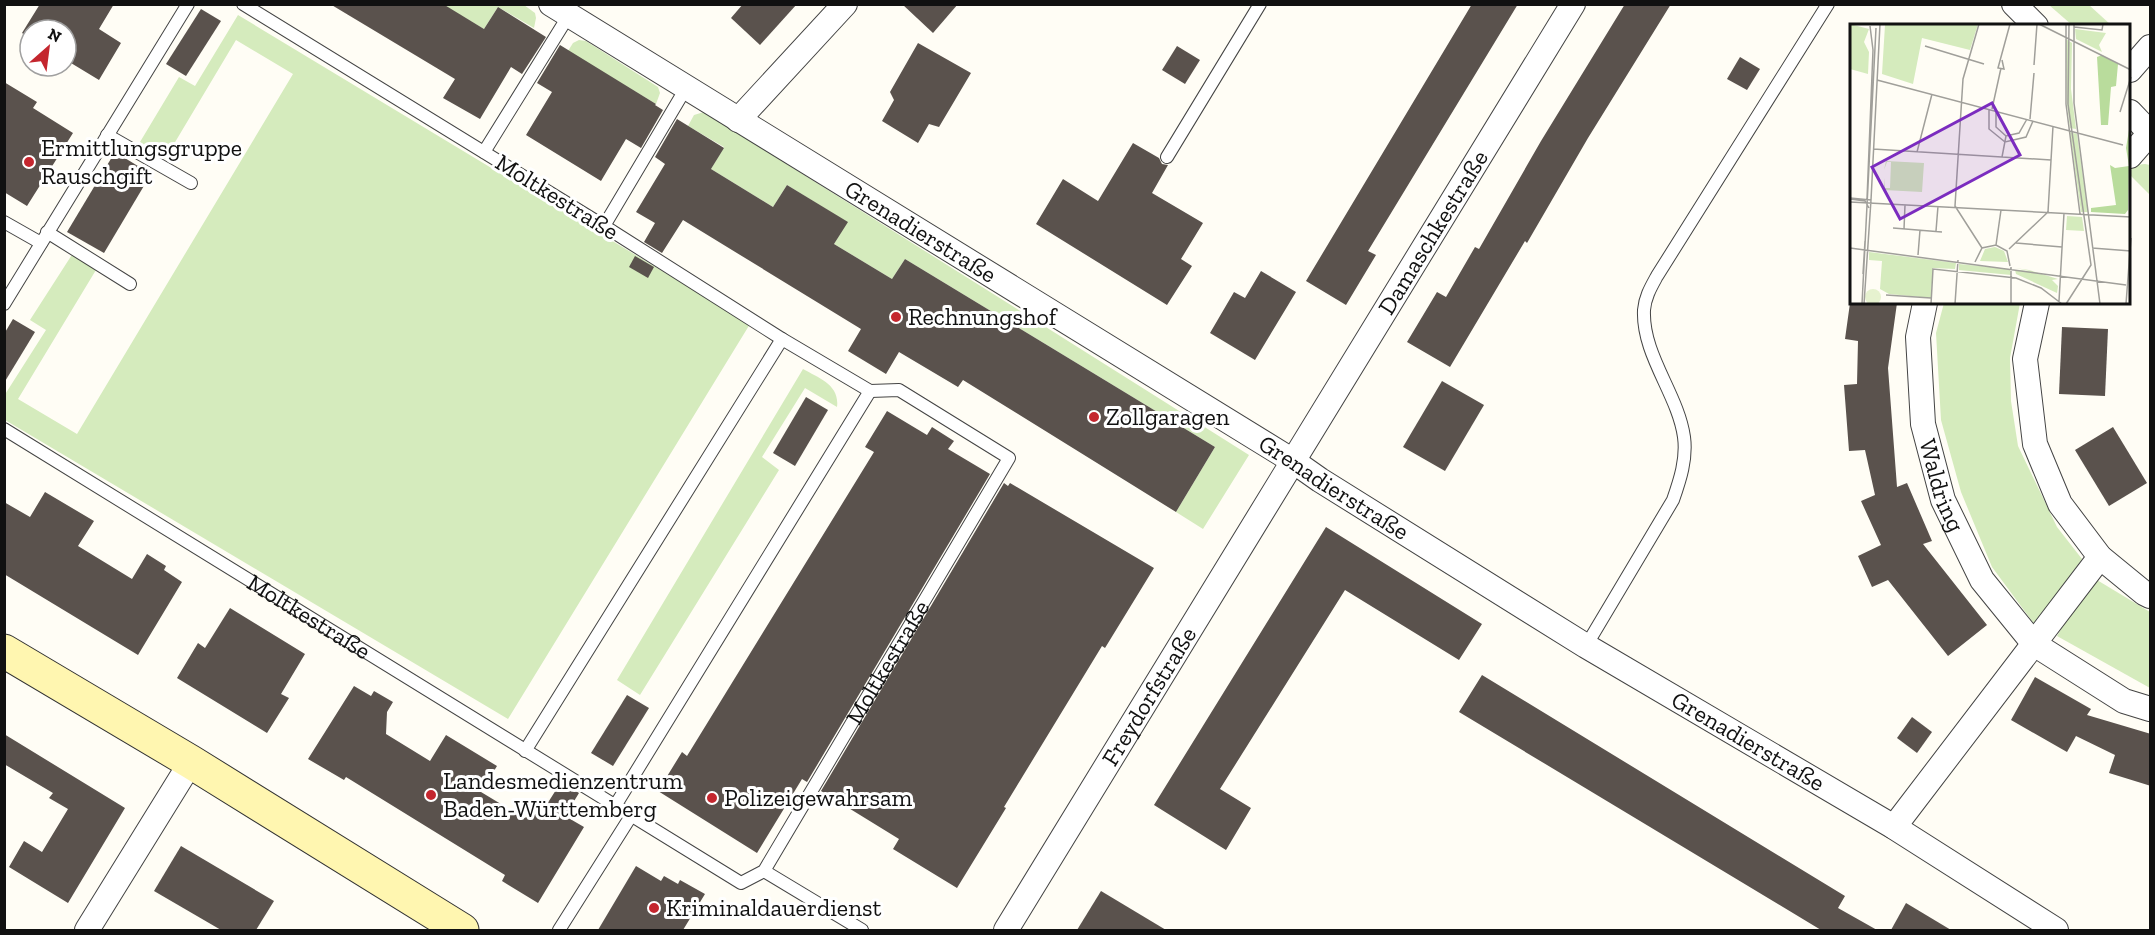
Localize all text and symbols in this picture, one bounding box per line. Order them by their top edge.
north arrow [18,18,78,78]
text: N [45,24,65,46]
inset map [1850,24,2131,304]
place label: Ermittlungsgruppe Rauschgift [41,133,242,190]
street label: Damaschkestraße [1371,145,1494,320]
street label: Moltkestraße [490,147,624,246]
marker: Ermittlungsgruppe Rauschgift [22,155,36,169]
street label: Grenadierstraße [840,174,1002,289]
place label: Rechnungshof [908,302,1059,331]
marker: Rechnungshof [889,310,903,324]
place label: Zollgaragen [1106,402,1230,431]
marker: Zollgaragen [1087,410,1101,424]
street label: Grenadierstraße [1253,428,1414,546]
street label: Waldring [1914,436,1971,536]
street label: Moltkestraße [242,567,376,665]
street label: Moltkestraße [839,595,935,730]
street label: Freydorfstraße [1095,621,1202,771]
street label: Grenadierstraße [1667,685,1830,797]
place label: Landesmedienzentrum Baden-Württemberg [443,766,683,823]
place label: Polizeigewahrsam [724,783,913,812]
marker: Landesmedienzentrum Baden-Württemberg [424,788,438,802]
marker: Polizeigewahrsam [705,791,719,805]
place label: Kriminaldauerdienst [666,893,881,922]
marker: Kriminaldauerdienst [647,901,661,915]

